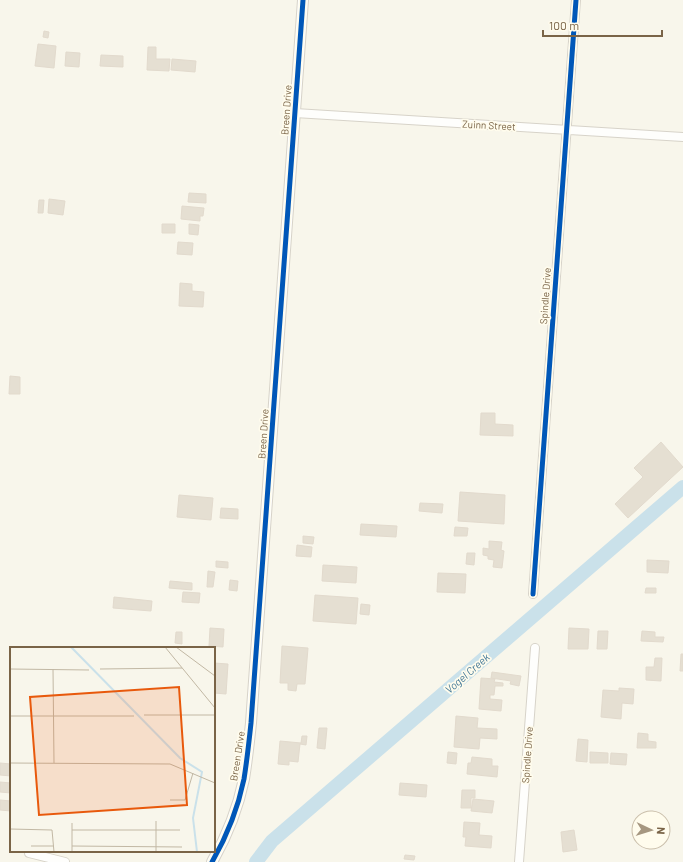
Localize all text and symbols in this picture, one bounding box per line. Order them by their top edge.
scale bar [543,12,662,38]
text: 100 m [549,18,579,32]
street label: Breen Drive [278,85,294,135]
street label: Zuinn Street [462,118,516,132]
street label: Spindle Drive [537,267,553,325]
street label: Breen Drive [255,409,271,459]
inset map [10,647,215,852]
water label: Vogel Creek [442,650,492,696]
street label: Spindle Drive [519,726,535,784]
street label: Breen Drive [227,730,247,782]
north arrow [631,810,671,850]
text: N [655,827,668,835]

